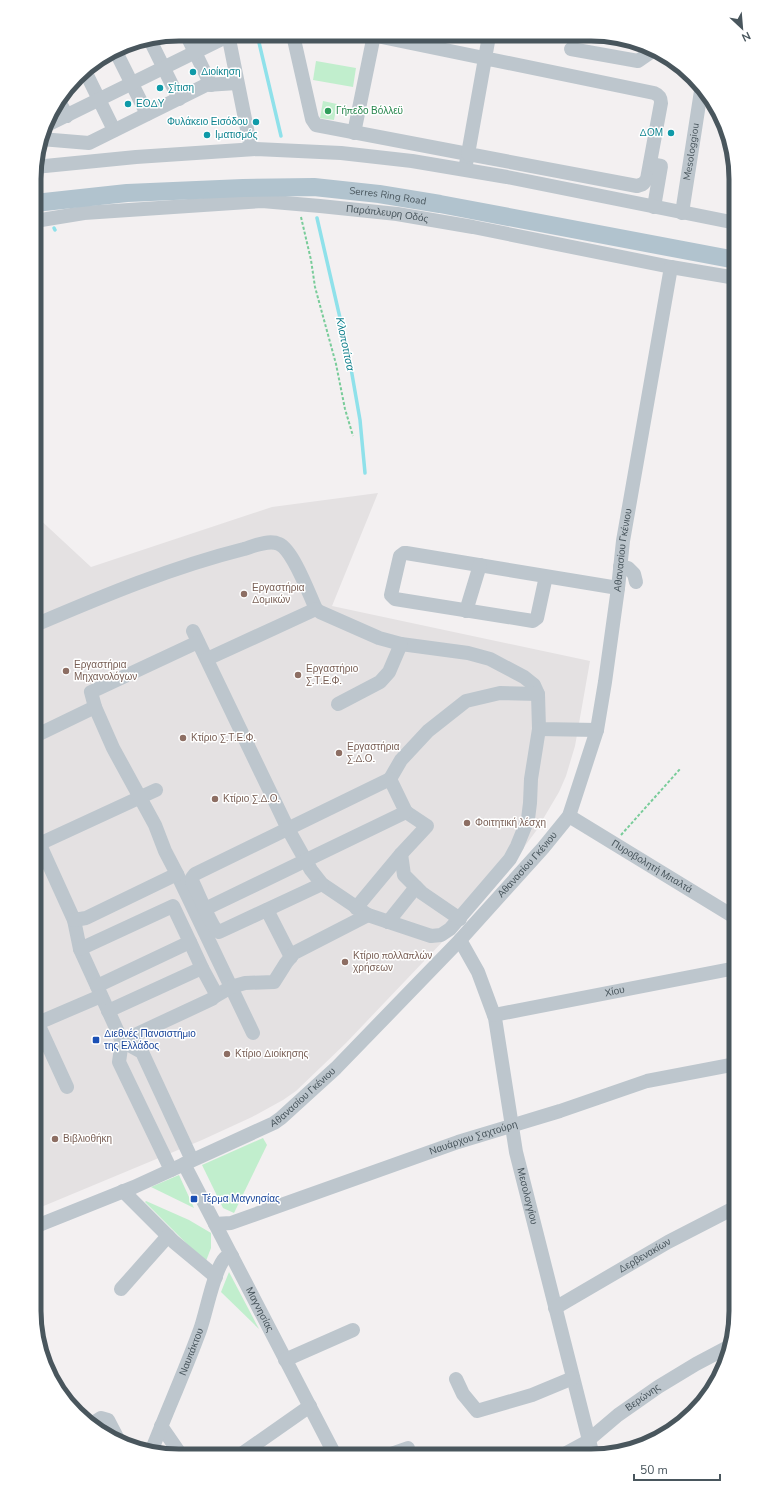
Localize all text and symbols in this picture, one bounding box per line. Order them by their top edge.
north arrow [722,8,762,48]
text: N [739,28,753,45]
place label: Διοίκηση [201,65,241,79]
marker: Διοίκηση [188,67,198,77]
place label: Σίτιση [168,81,194,95]
marker: Σίτιση [155,83,165,93]
place label: ΕΟΔΥ [136,97,165,111]
marker: ΕΟΔΥ [123,99,133,109]
place label: Γήπεδο Βόλλεϋ [336,104,403,118]
marker: Γήπεδο Βόλλεϋ [323,106,333,116]
place label: Φυλάκειο Εισόδου [167,115,248,129]
marker: Φυλάκειο Εισόδου [251,117,261,127]
street label: Mesologgiou [680,122,703,181]
place label: ΔΟΜ [640,126,663,140]
place label: Ιματισμός [215,128,258,142]
marker: ΔΟΜ [666,128,676,138]
marker: Ιματισμός [202,130,212,140]
street label: Serres Ring Road [348,184,428,209]
street label: Παράπλευρη Οδός [345,202,430,226]
water label: Κλοποτίτσα [332,316,358,373]
street label: Αθανασίου Γκένιου [611,507,636,593]
place label: Εργαστήρια Δομικών [252,581,305,607]
marker: Εργαστήρια Δομικών [239,589,249,599]
place label: Εργαστήρια Μηχανολόγων [74,658,137,684]
place label: Εργαστήριο Σ.Τ.Ε.Φ. [306,662,359,688]
marker: Εργαστήρια Μηχανολόγων [61,666,71,676]
marker: Εργαστήριο Σ.Τ.Ε.Φ. [293,670,303,680]
place label: Κτίριο Σ.Τ.Ε.Φ. [191,731,256,745]
marker: Κτίριο Σ.Τ.Ε.Φ. [178,733,188,743]
place label: Εργαστήρια Σ.Δ.Ο. [347,740,400,766]
marker: Εργαστήρια Σ.Δ.Ο. [334,748,344,758]
place label: Κτίριο Σ.Δ.Ο. [223,792,280,806]
marker: Κτίριο Σ.Δ.Ο. [210,794,220,804]
place label: Φοιτητική λέσχη [475,816,546,830]
marker: Φοιτητική λέσχη [462,818,472,828]
street label: Αθανασίου Γκένιου [494,829,561,901]
street label: Πυροβολητή Μπαλτά [609,837,695,897]
place label: Κτίριο πολλαπλών χρήσεων [353,949,432,975]
marker: Κτίριο πολλαπλών χρήσεων [340,957,350,967]
street label: Χίου [604,983,626,1000]
place label: Διεθνές Πανσιστήμιο της Ελλάδος [104,1027,196,1053]
marker: Διεθνές Πανσιστήμιο της Ελλάδος [91,1035,101,1045]
place label: Κτίριο Διοίκησης [235,1047,308,1061]
marker: Κτίριο Διοίκησης [222,1049,232,1059]
street label: Αθανασίου Γκένιου [268,1065,339,1131]
street label: Ναυάρχου Σαχτούρη [427,1117,519,1159]
place label: Βιβλιοθήκη [63,1132,112,1146]
marker: Βιβλιοθήκη [50,1134,60,1144]
street label: Μεσολογγίου [513,1166,541,1226]
place label: Τέρμα Μαγνησίας [202,1192,280,1206]
marker: Τέρμα Μαγνησίας [189,1194,199,1204]
street label: Δερβενακίων [616,1235,674,1276]
street label: Μαγνησίας [242,1285,277,1335]
street label: Ναυπάκτου [176,1326,207,1378]
street label: Βερώνης [623,1380,663,1415]
scale bar [634,1456,720,1482]
text: 50 m [640,1462,668,1478]

